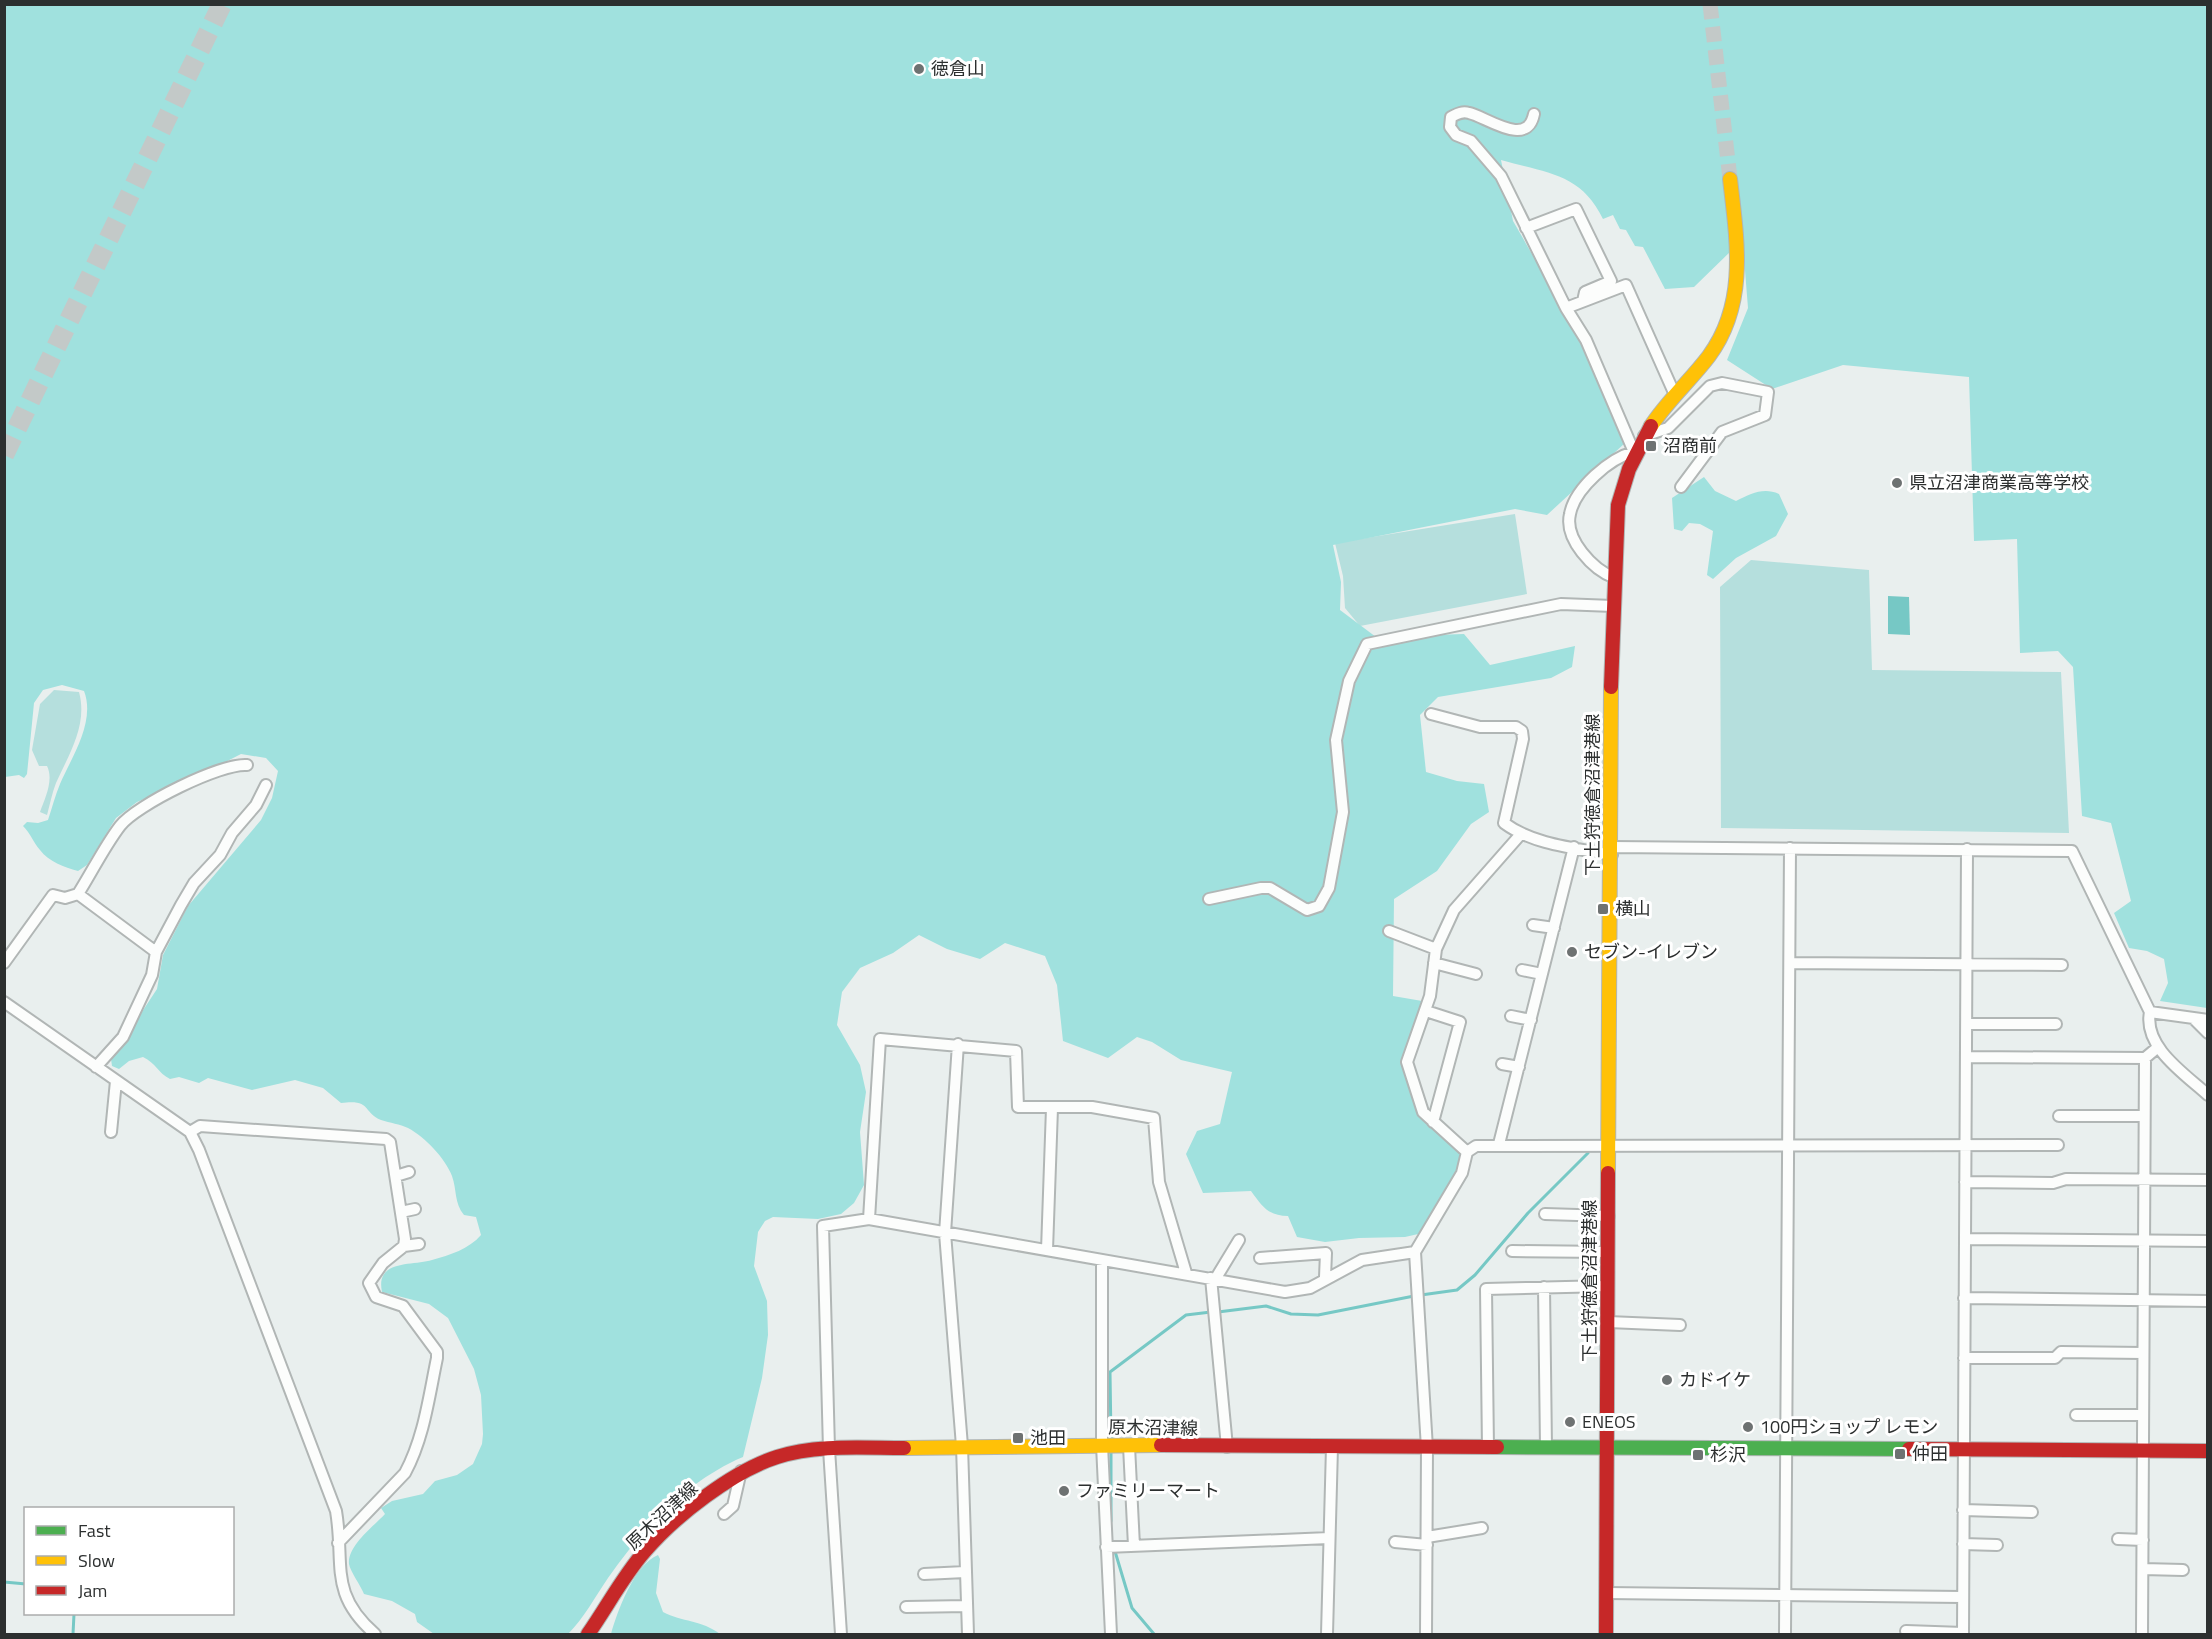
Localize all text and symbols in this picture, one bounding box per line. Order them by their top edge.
place label: 徳倉山 [931,55,985,82]
marker: 徳倉山 [912,62,926,76]
place label: 沼商前 [1663,432,1717,459]
marker: 沼商前 [1644,439,1658,453]
place label: 県立沼津商業高等学校 [1909,469,2089,496]
marker: 県立沼津商業高等学校 [1890,476,1904,490]
street label: 下土狩徳倉沼津港線 [1579,714,1606,876]
place label: 横山 [1615,895,1651,922]
marker: 横山 [1596,902,1610,916]
place label: セブン-イレブン [1584,938,1718,965]
marker: セブン-イレブン [1565,945,1579,959]
street label: 下土狩徳倉沼津港線 [1576,1200,1603,1362]
place label: カドイケ [1679,1366,1751,1393]
marker: カドイケ [1660,1373,1674,1387]
place label: ENEOS [1582,1408,1636,1435]
street label: 原木沼津線 [1108,1413,1198,1442]
place label: 100円ショップ レモン [1760,1413,1938,1440]
marker: ENEOS [1563,1415,1577,1429]
marker: 100円ショップ レモン [1741,1420,1755,1434]
place label: 池田 [1030,1424,1066,1451]
marker: 池田 [1011,1431,1025,1445]
place label: 仲田 [1912,1440,1948,1467]
place label: 杉沢 [1710,1441,1746,1468]
marker: 仲田 [1893,1447,1907,1461]
marker: 杉沢 [1691,1448,1705,1462]
street label: 原木沼津線 [620,1475,704,1556]
place label: ファミリーマート [1076,1477,1220,1504]
marker: ファミリーマート [1057,1484,1071,1498]
legend [24,1507,234,1615]
text: Fast [78,1517,111,1544]
text: Slow [78,1547,115,1574]
text: Jam [78,1577,107,1604]

